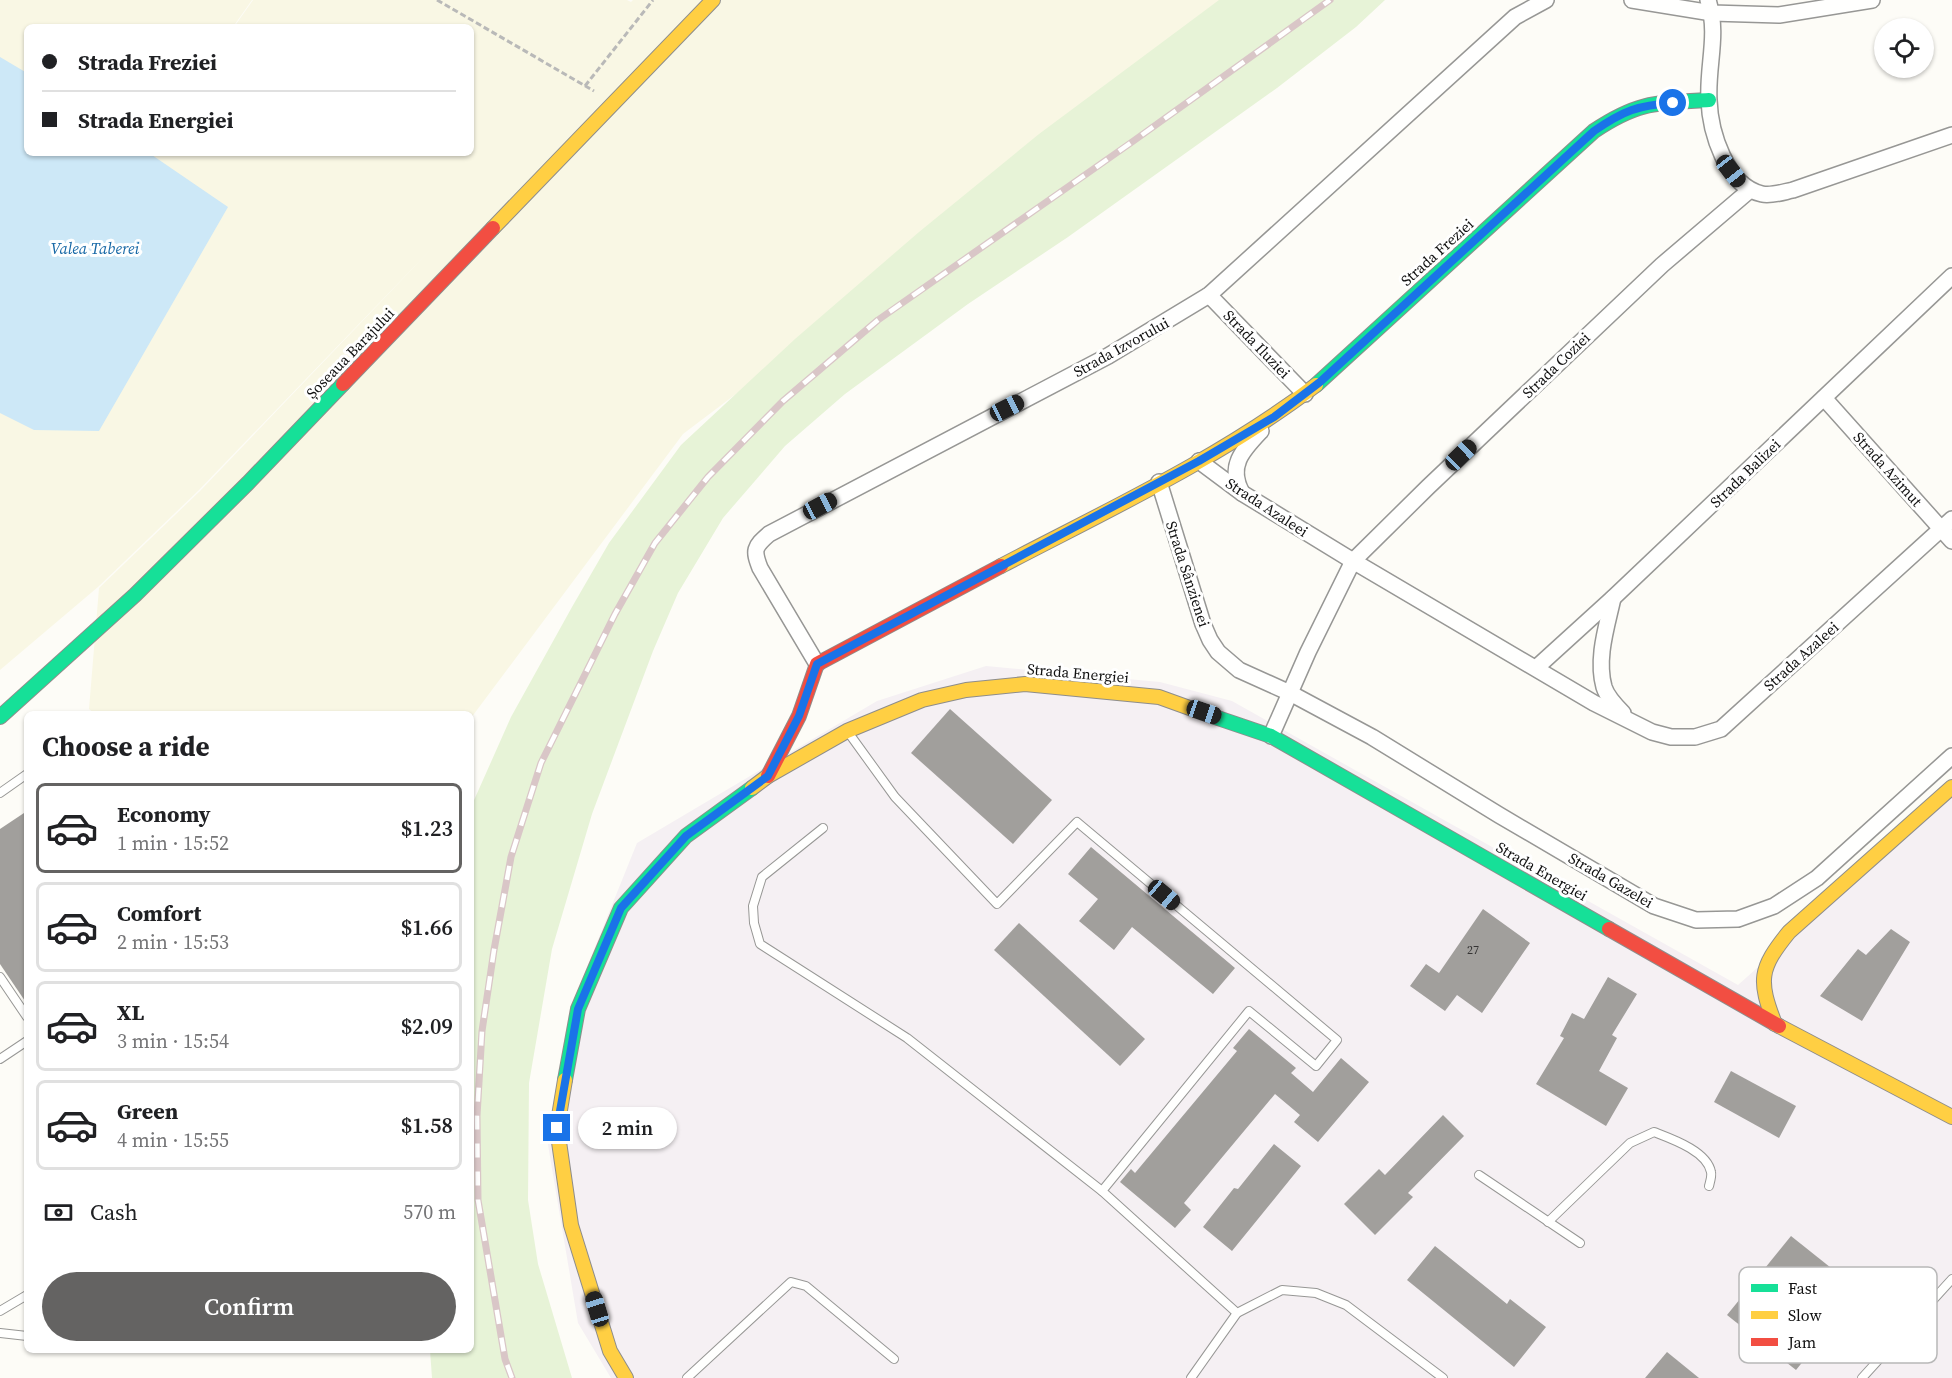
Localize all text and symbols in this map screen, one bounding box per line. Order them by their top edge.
map controls [1874,18,1934,78]
button: locate [1874,18,1934,78]
text: Strada Freziei [78,47,217,77]
route start [1659,89,1686,116]
text: Strada Energiei [78,105,233,135]
car [1713,151,1749,191]
street label: Strada Freziei [1396,214,1478,290]
water label: Valea Taberei [51,237,139,259]
street label: Șoseaua Barajului [301,303,399,403]
street label: Strada Iluziei [1219,305,1295,383]
street label: Strada Izvorului [1069,312,1173,382]
street label: Strada Coziei [1517,327,1595,403]
car [987,392,1027,424]
street label: Strada Azimut [1849,427,1927,511]
street label: Strada Balizei [1705,434,1785,512]
car [1442,436,1480,474]
street label: Strada Azaleei [1222,472,1312,542]
car [800,490,840,522]
street label: Strada Sânzienei [1161,518,1215,630]
street label: Strada Azaleei [1759,617,1843,695]
street label: Strada Energiei [1026,658,1130,688]
car [1184,698,1224,726]
text: Choose a ride [42,728,210,765]
text: Economy [117,799,211,829]
icon: car [45,801,99,855]
text: $1.23 [401,813,453,843]
text: 1 min · 15:52 [117,829,229,857]
street label: Strada Energiei [1493,836,1591,906]
street label: Strada Gazelei [1565,847,1657,913]
car [1144,877,1184,913]
text: Comfort [117,898,201,928]
icon: car [45,900,99,954]
text: $1.66 [401,912,453,942]
text: 2 min · 15:53 [117,928,229,956]
house number: 27 [1467,942,1479,958]
text: XL [117,997,144,1027]
icon: car [45,999,99,1053]
text: $2.09 [401,1011,453,1041]
text: 3 min · 15:54 [117,1027,229,1055]
text: Green [117,1096,178,1126]
icon: car [45,1098,99,1152]
callout: 2 min [578,1107,677,1149]
text: $1.58 [401,1110,453,1140]
route end [543,1114,570,1141]
text: 2 min [602,1114,653,1142]
text: 4 min · 15:55 [117,1126,229,1154]
icon: cash [42,1196,75,1229]
text: Cash [90,1197,138,1227]
text: 570 m [403,1198,456,1226]
legend [1739,1267,1937,1363]
button: Confirm [42,1272,456,1341]
text: Fast [1788,1277,1818,1299]
car [583,1289,611,1329]
text: Slow [1788,1304,1823,1326]
text: Jam [1787,1331,1816,1353]

